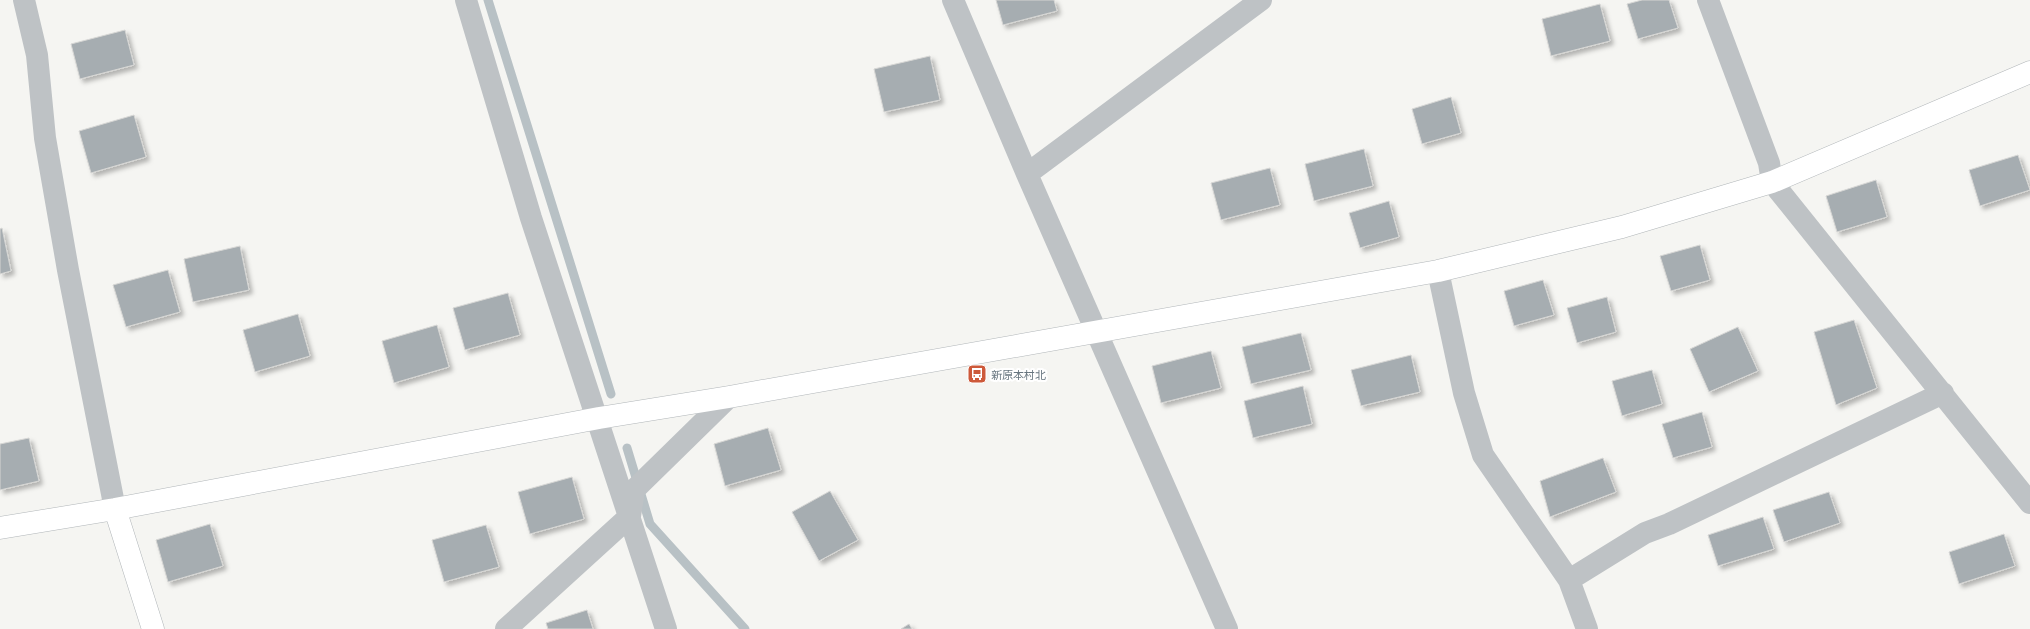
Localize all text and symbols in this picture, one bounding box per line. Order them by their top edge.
bus stop icon: 新原本村北 [966,363,988,385]
place label: 新原本村北 [991,368,1046,381]

